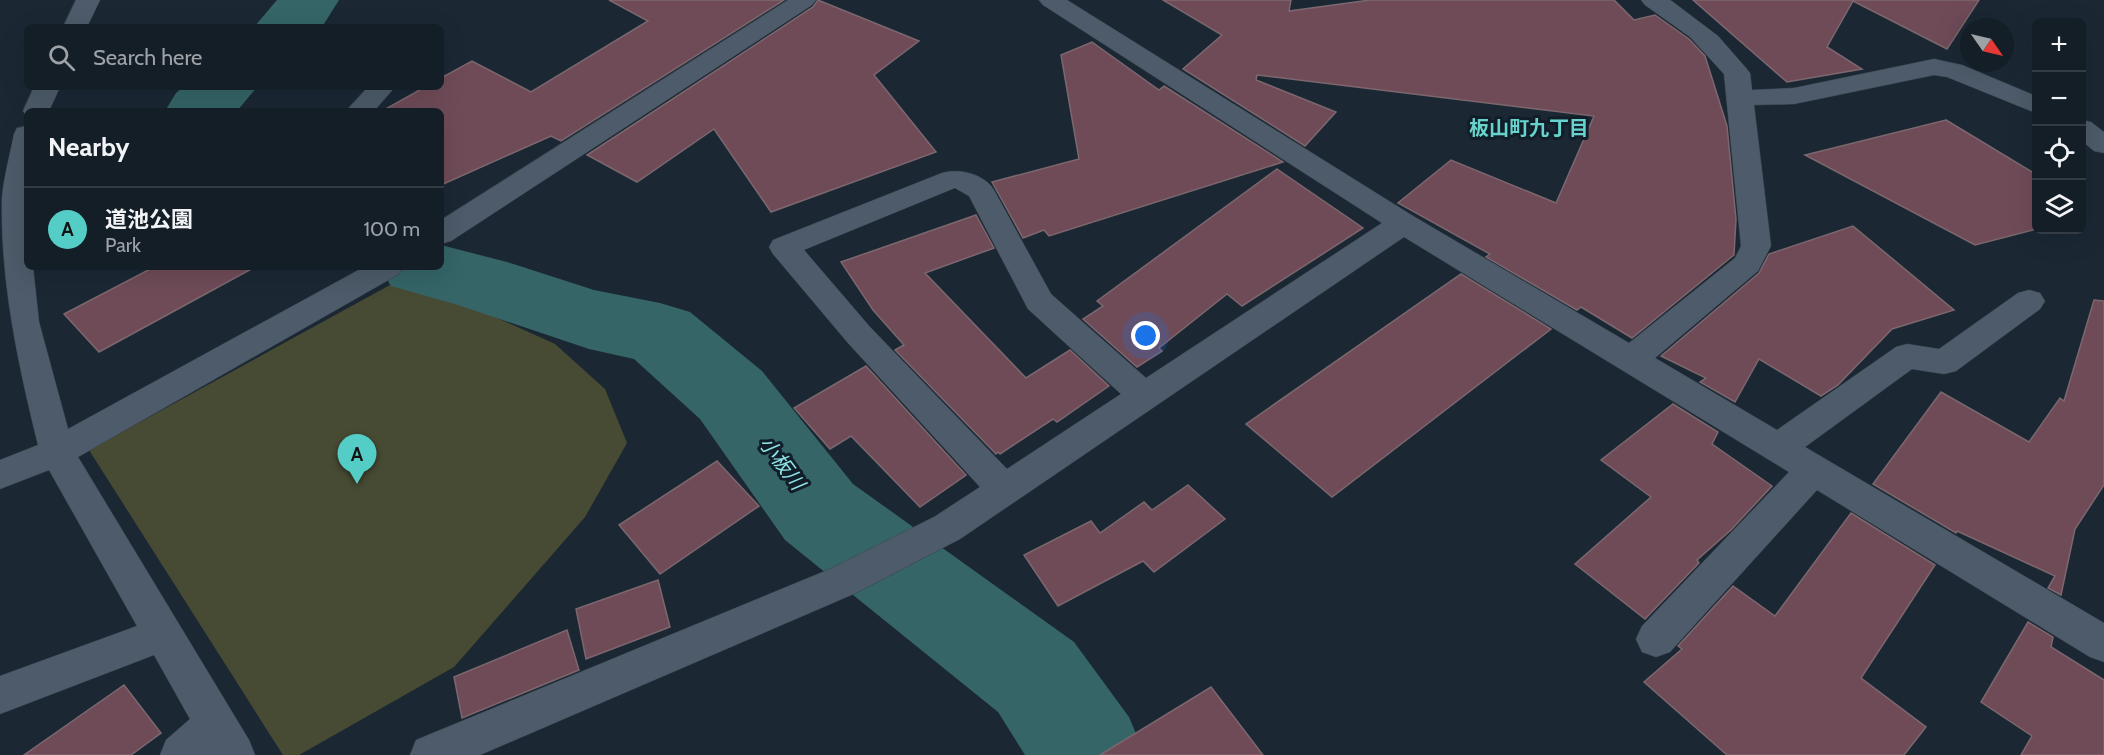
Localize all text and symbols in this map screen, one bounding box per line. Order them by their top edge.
north arrow [1960,18,2014,72]
map controls [2032,18,2086,234]
button: + [2032,18,2086,72]
search box [24,24,444,90]
icon: search [45,41,78,74]
text: Search here [93,44,202,71]
button: − [2032,72,2086,126]
district label: 板山町九丁目 [1469,116,1589,140]
button: locate [2032,126,2086,180]
text: Nearby [48,131,129,163]
button: layers [2032,180,2086,234]
text: 道池公園 [105,206,193,233]
text: A [61,217,74,241]
text: 100 m [364,217,420,241]
text: Park [105,233,141,257]
your location [1131,321,1160,350]
water label: 小板川 [754,432,811,496]
pin: A [338,434,376,484]

